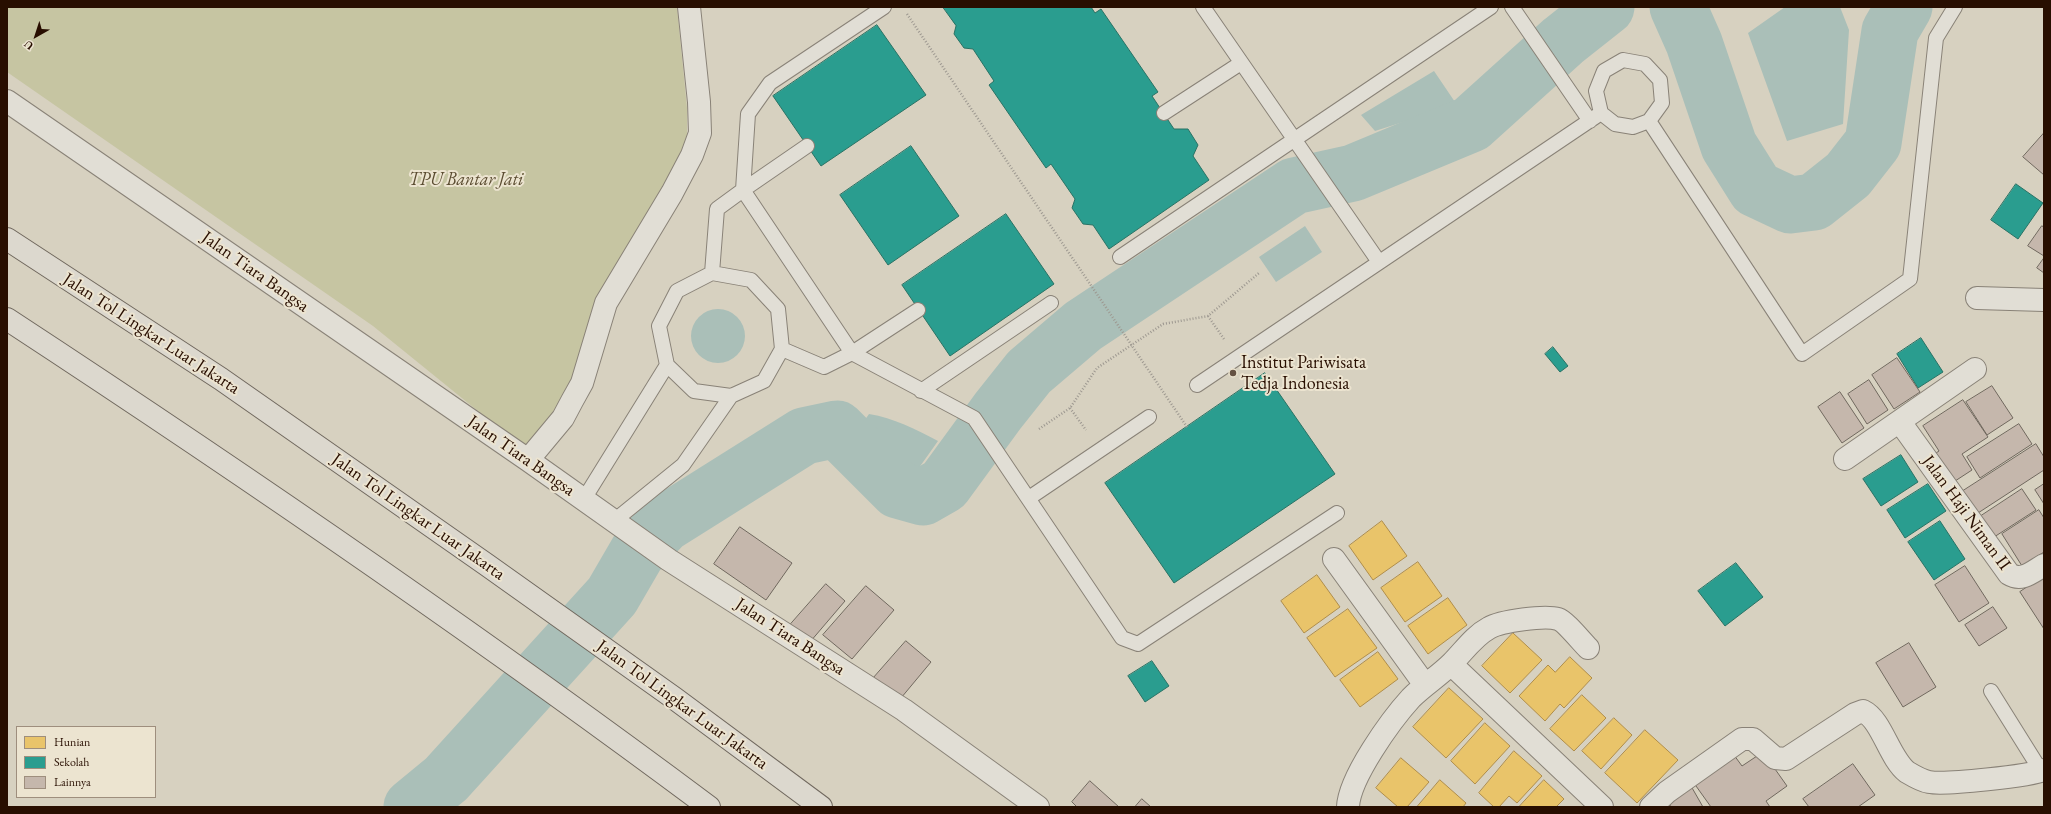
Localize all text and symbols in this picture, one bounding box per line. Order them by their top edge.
north arrow [16,16,56,56]
text: U [21,37,36,53]
park label: TPU Bantar Jati [409,169,523,191]
street label: Jalan Tiara Bangsa [197,227,313,317]
street label: Jalan Tol Lingkar Luar Jakarta [58,269,244,399]
place label: Institut Pariwisata Tedja Indonesia [1241,352,1366,394]
marker: Institut Pariwisata Tedja Indonesia [1228,368,1238,378]
street label: Jalan Tiara Bangsa [463,411,579,501]
street label: Jalan Tol Lingkar Luar Jakarta [327,449,509,585]
street label: Jalan Haji Niman II [1917,451,2015,575]
street label: Jalan Tiara Bangsa [731,594,849,680]
street label: Jalan Tol Lingkar Luar Jakarta [592,636,772,774]
legend [16,726,156,798]
text: Hunian [54,734,90,750]
text: Sekolah [54,754,90,770]
text: Lainnya [54,774,91,790]

